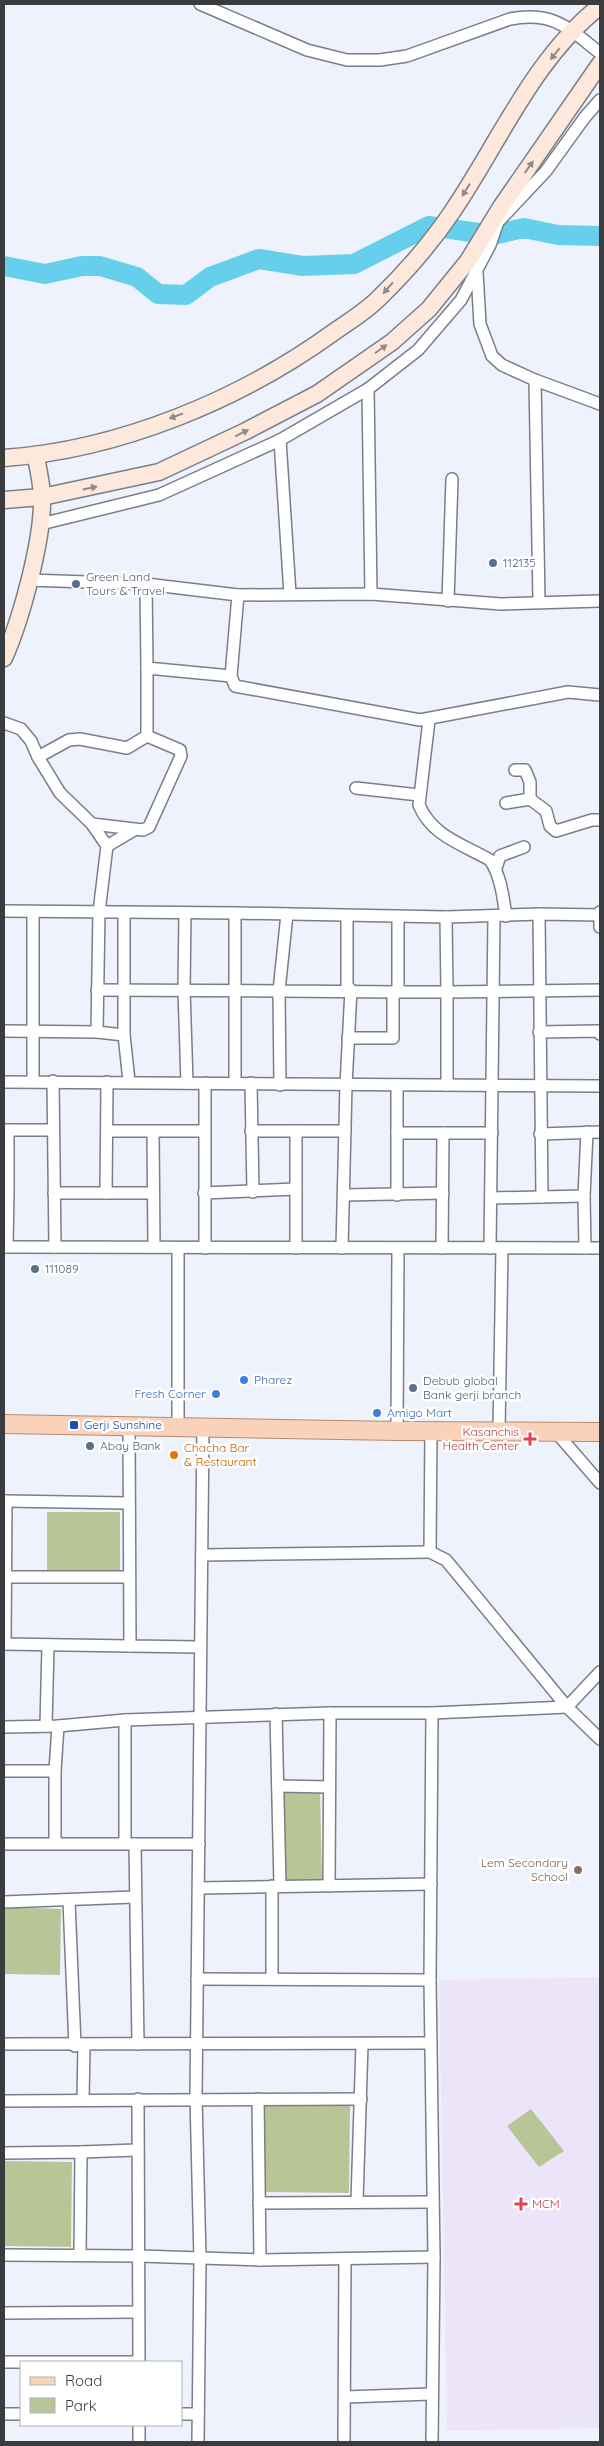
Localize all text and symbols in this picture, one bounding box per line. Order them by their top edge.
one-way arrow [549,47,560,60]
one-way arrow [524,161,534,174]
one-way arrow [461,183,470,196]
one-way arrow [382,281,394,293]
one-way arrow [375,345,388,354]
one-way arrow [168,413,183,421]
one-way arrow [235,429,249,437]
one-way arrow [83,484,99,492]
place label: 112135 [503,555,536,570]
marker: 112135 [487,557,499,569]
place label: Green Land Tours & Travel [86,569,165,598]
marker: Green Land Tours & Travel [70,578,82,590]
place label: 111089 [45,1261,79,1276]
marker: 111089 [29,1263,41,1275]
place label: Pharez [254,1372,292,1387]
place label: Debub global Bank gerji branch [423,1373,521,1402]
marker: Pharez [238,1374,250,1386]
marker: Debub global Bank gerji branch [407,1382,419,1394]
place label: Fresh Corner [134,1386,206,1401]
marker: Fresh Corner [210,1388,222,1400]
place label: Amigo Mart [387,1405,452,1420]
marker: Amigo Mart [371,1407,383,1419]
place label: Gerji Sunshine [84,1417,162,1432]
marker: Gerji Sunshine [68,1419,80,1431]
place label: Kasanchis Health Center [442,1424,519,1453]
marker: Kasanchis Health Center [523,1432,537,1446]
place label: Abay Bank [100,1438,161,1453]
marker: Abay Bank [84,1440,96,1452]
place label: Chacha Bar & Restaurant [184,1440,257,1469]
marker: Chacha Bar & Restaurant [168,1449,180,1461]
place label: Lem Secondary School [481,1855,568,1884]
marker: Lem Secondary School [572,1864,584,1876]
place label: MCM [532,2196,560,2211]
marker: MCM [514,2197,528,2211]
legend [20,2361,182,2426]
text: Road [65,2371,102,2390]
text: Park [65,2396,97,2415]

